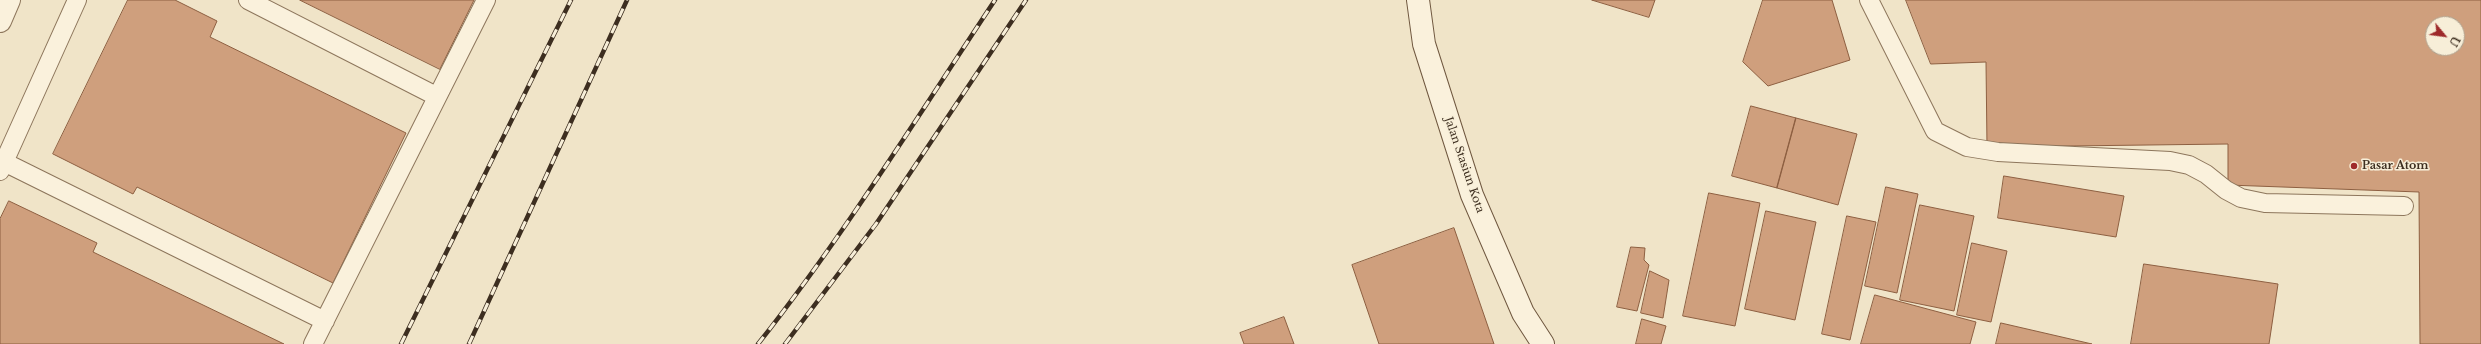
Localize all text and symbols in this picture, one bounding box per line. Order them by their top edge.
north arrow [2425,16,2465,56]
text: U [2446,34,2463,49]
street label: Jalan Stasiun Kota [1441,115,1487,215]
place label: Pasar Atom [2362,159,2428,173]
marker: Pasar Atom [2349,161,2359,171]

